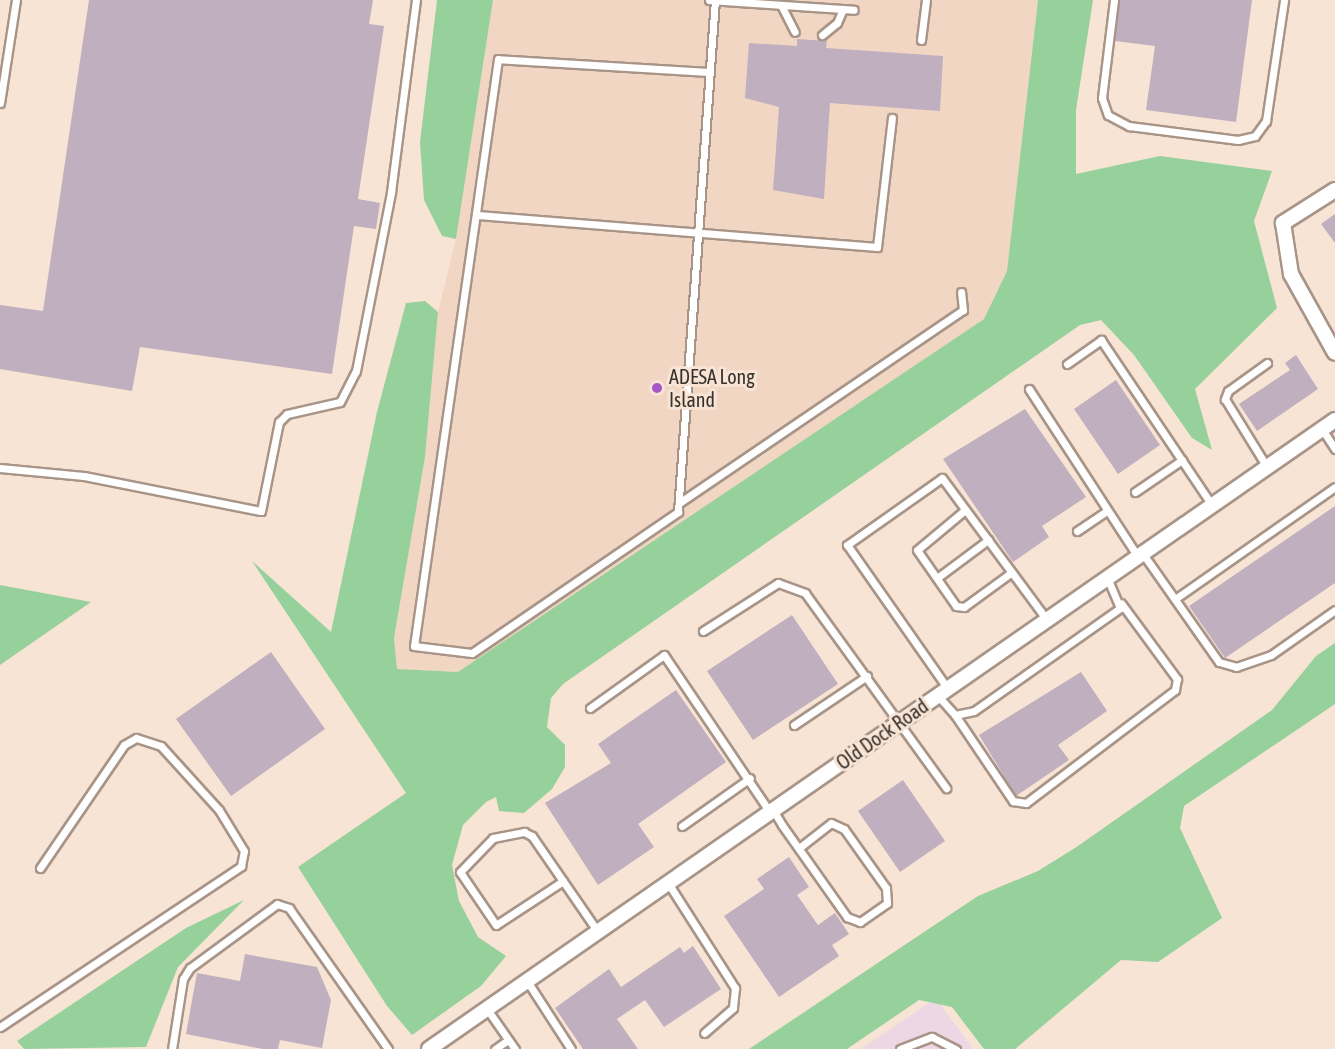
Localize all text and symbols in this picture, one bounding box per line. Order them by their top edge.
place label: ADESA Long Island [669,365,755,412]
marker: ADESA Long Island [650,381,664,395]
street label: Old Dock Road [831,694,933,774]

